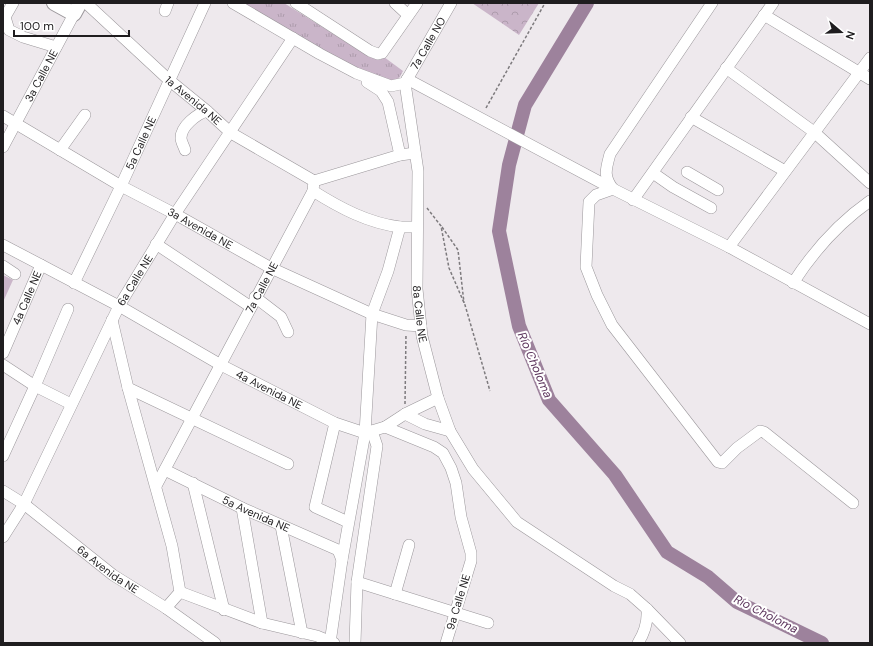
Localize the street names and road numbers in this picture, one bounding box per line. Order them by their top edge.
street label: 7a Calle NO [407,14,449,72]
street label: 3a Calle NE [21,47,61,104]
street label: 1a Avenida NE [162,73,225,128]
street label: 5a Calle NE [122,114,159,172]
street label: 3a Avenida NE [165,204,235,252]
street label: 6a Calle NE [114,252,156,308]
street label: 7a Calle NE [242,259,281,315]
street label: 4a Calle NE [9,269,45,327]
street label: 8a Calle NE [410,285,430,344]
street label: 4a Avenida NE [234,367,305,412]
street label: 5a Avenida NE [220,492,292,535]
street label: 6a Avenida NE [74,542,141,596]
street label: 9a Calle NE [443,572,473,632]

